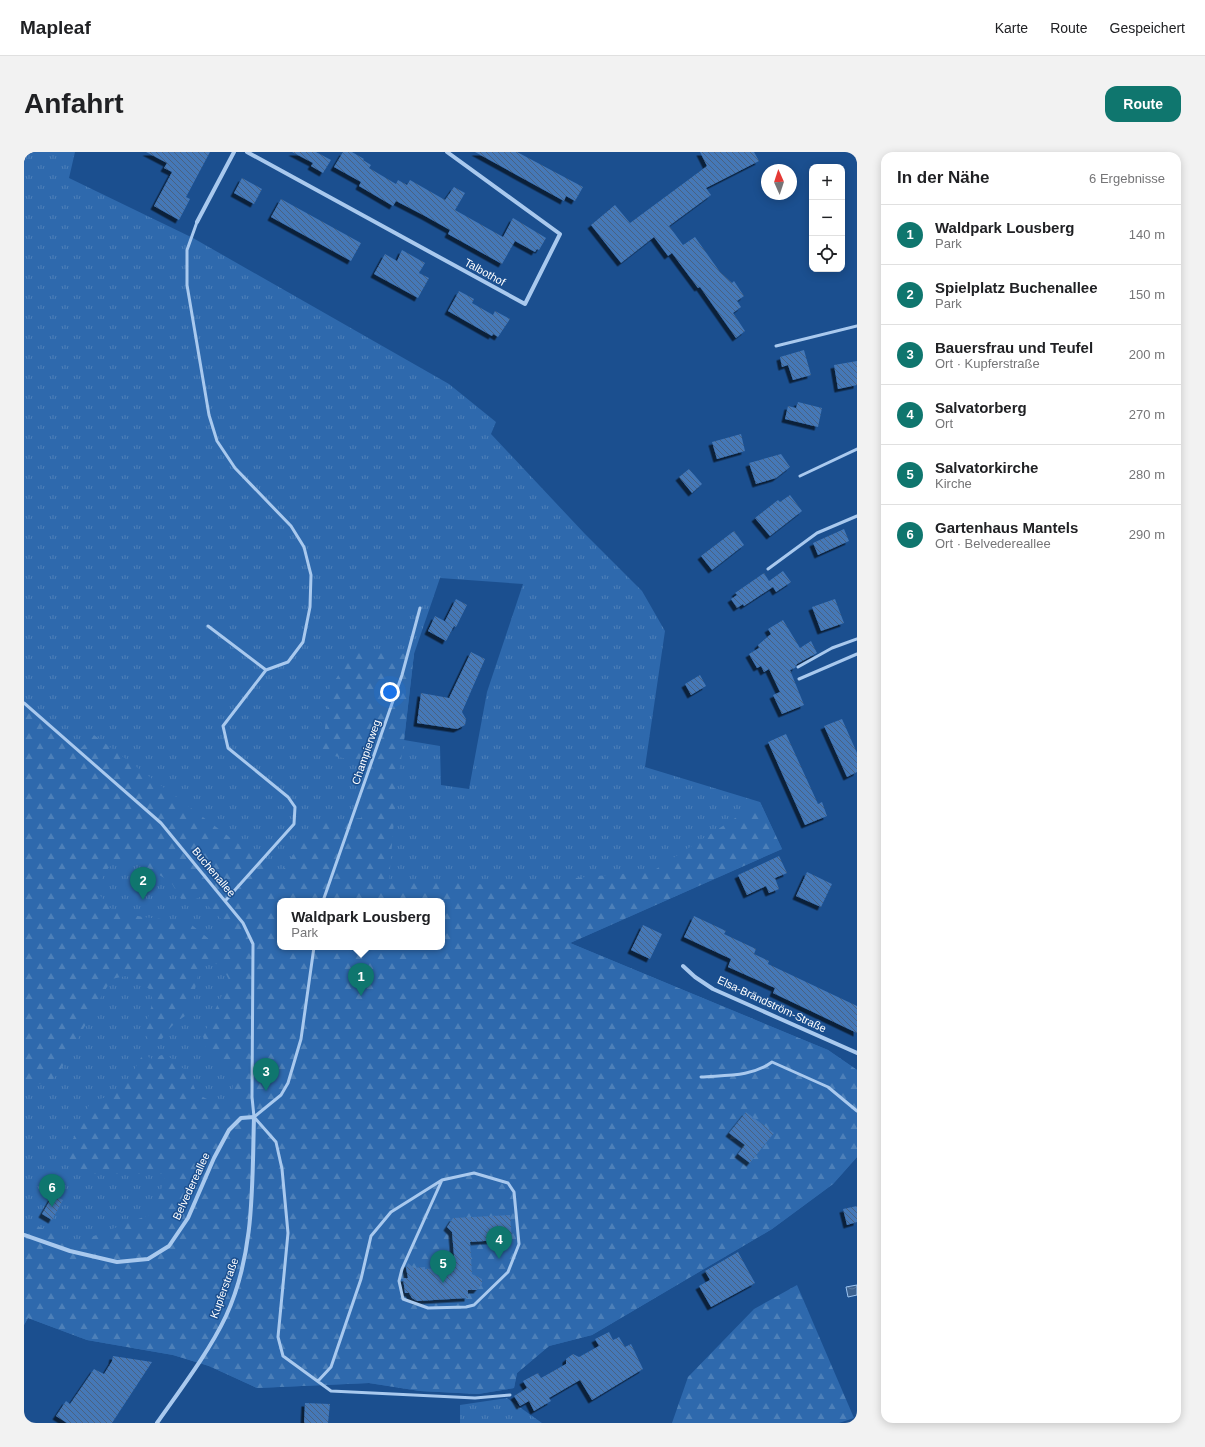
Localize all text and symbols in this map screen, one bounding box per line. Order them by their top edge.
text: Mapleaf [20,17,91,38]
text: Karte [995,20,1028,36]
text: Route [1050,20,1088,36]
text: Gespeichert [1110,20,1185,36]
button: Route [1105,86,1181,122]
text: Anfahrt [24,88,124,119]
north arrow [761,164,797,200]
map controls [809,164,845,272]
button: + [809,164,845,200]
text: In der Nähe [897,168,990,187]
text: 6 Ergebnisse [1089,171,1165,186]
button: − [809,200,845,236]
text: Waldpark Lousberg [935,219,1074,236]
text: 1 [906,227,914,242]
text: 140 m [1129,227,1165,242]
button: locate [809,236,845,272]
text: Park [935,236,962,251]
street label: Talbothof [463,256,508,289]
text: Spielplatz Buchenallee [935,279,1098,296]
text: 2 [906,287,914,302]
text: 150 m [1129,287,1165,302]
text: Park [935,296,962,311]
text: Bauersfrau und Teufel [935,339,1093,356]
text: 3 [906,347,914,362]
text: 200 m [1129,347,1165,362]
text: Ort · Kupferstraße [935,356,1040,371]
text: Salvatorberg [935,399,1027,416]
text: 4 [906,407,914,422]
text: 270 m [1129,407,1165,422]
text: Ort [935,416,953,431]
text: Salvatorkirche [935,459,1038,476]
text: 5 [906,467,914,482]
text: 280 m [1129,467,1165,482]
text: Kirche [935,476,972,491]
text: Gartenhaus Mantels [935,519,1078,536]
text: 6 [906,527,914,542]
text: 290 m [1129,527,1165,542]
text: Ort · Belvedereallee [935,536,1051,551]
your location [380,682,400,702]
street label: Champierweg [349,718,383,786]
street label: Buchenallee [190,845,238,899]
pin: 2 [130,867,156,900]
popup [277,898,445,950]
text: Waldpark Lousberg [291,908,431,925]
text: Park [291,925,318,940]
pin: 1 [348,963,374,996]
street label: Elsa-Brändström-Straße [716,974,828,1034]
pin: 3 [253,1058,279,1091]
street label: Belvedereallee [170,1150,212,1222]
pin: 6 [39,1174,65,1207]
pin: 4 [486,1226,512,1259]
pin: 5 [430,1250,456,1283]
street label: Kupferstraße [207,1256,241,1320]

